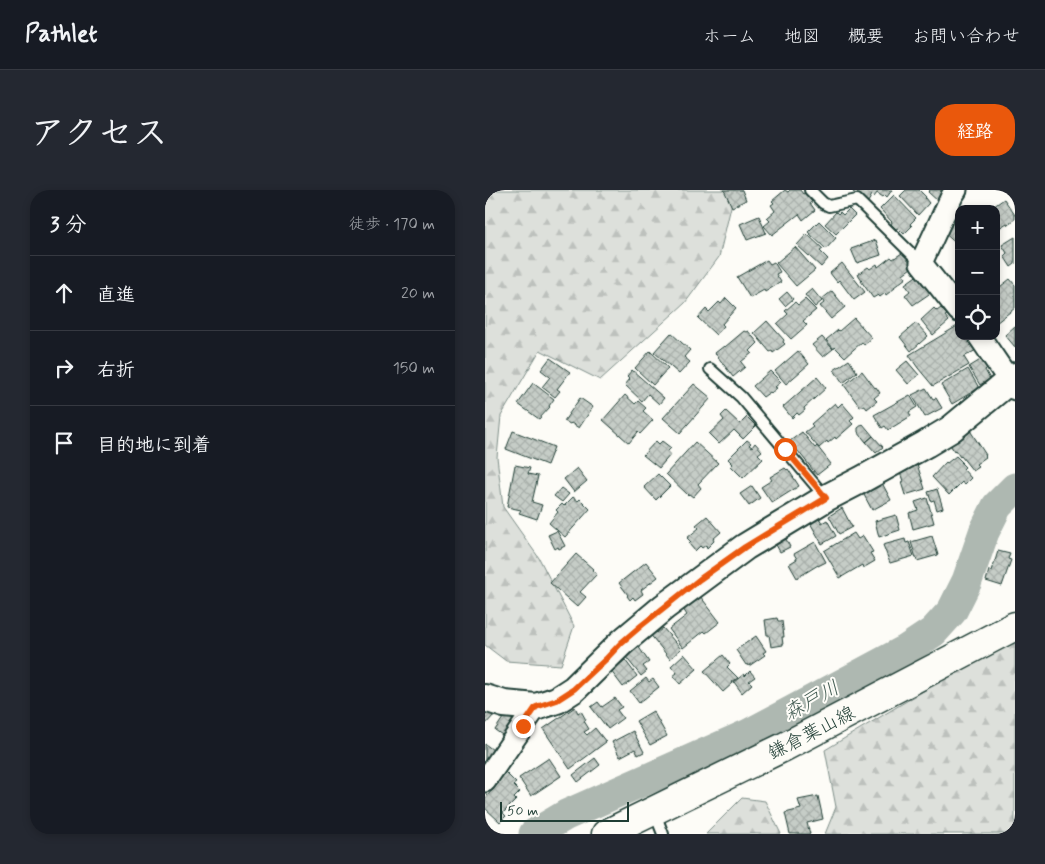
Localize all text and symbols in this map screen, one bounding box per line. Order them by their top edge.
text: Pathlet [25,19,97,50]
text: ホーム [703,25,756,49]
text: 地図 [784,25,820,49]
text: 概要 [848,25,884,49]
text: お問い合わせ [912,25,1020,49]
button: 経路 [935,104,1015,156]
text: アクセス [30,111,168,157]
map controls [955,205,1000,340]
button: + [955,205,1000,250]
text: 3 分 [50,211,86,239]
text: 徒歩 · 170 m [349,214,435,235]
button: − [955,250,1000,295]
icon: ahead [50,279,78,307]
text: 直進 [97,283,135,308]
text: 20 m [401,283,435,304]
button: locate [955,295,1000,340]
icon: right [50,354,78,382]
text: 右折 [97,358,135,383]
text: 150 m [393,358,435,379]
icon: arrive [50,429,78,457]
text: 目的地に到着 [97,433,211,458]
route start [774,438,797,461]
water label: 森戸川 [779,675,845,728]
street label: 鎌倉葉山線 [764,701,860,766]
route end [512,715,535,738]
scale bar [500,799,629,822]
text: 50 m [507,802,538,820]

